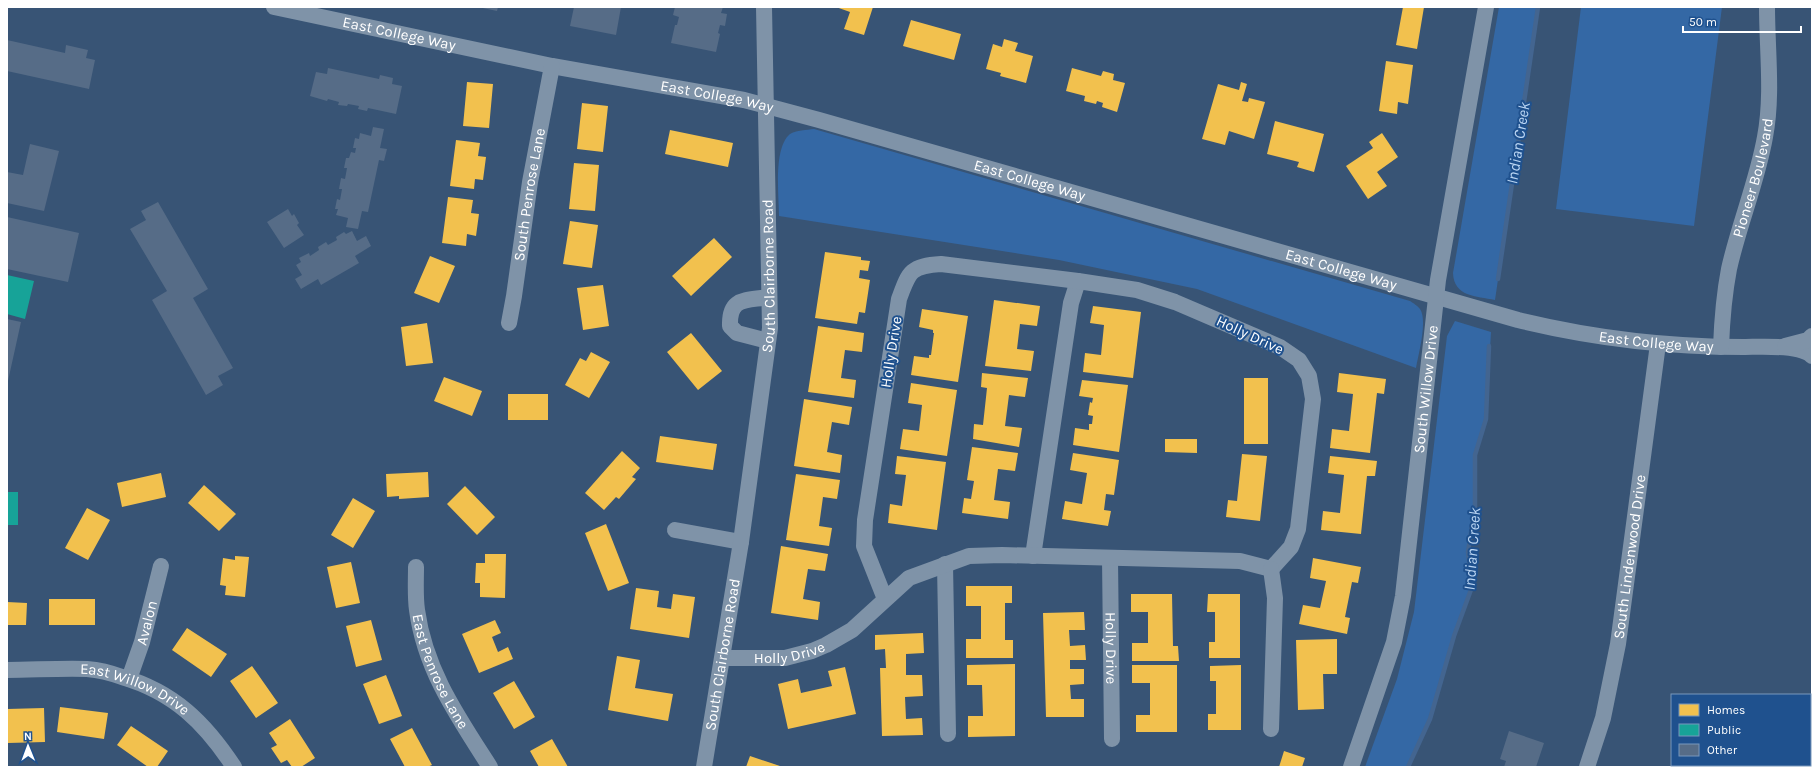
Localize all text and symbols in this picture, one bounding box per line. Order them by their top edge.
scale bar [1683,8,1801,34]
street label: East College Way [341,13,457,54]
text: 50 m [1689,15,1717,29]
street label: East College Way [659,76,776,117]
water label: Indian Creek [1502,100,1534,185]
street label: Pioneer Boulevard [1729,117,1777,240]
street label: South Penrose Lane [510,127,549,262]
street label: East College Way [972,156,1088,205]
street label: South Clairborne Road [758,199,779,354]
street label: East College Way [1283,245,1399,294]
street label: Holly Drive [1213,312,1287,358]
street label: Holly Drive [876,315,906,389]
street label: South Willow Drive [1410,324,1442,454]
street label: East College Way [1598,327,1714,356]
street label: South Lindenwood Drive [1610,474,1649,640]
water label: Indian Creek [1460,506,1484,591]
street label: South Clairborne Road [701,577,744,732]
street label: Avalon [133,599,161,647]
street label: Holly Drive [1102,612,1120,684]
street label: East Penrose Lane [409,613,472,732]
street label: Holly Drive [754,638,828,667]
street label: East Willow Drive [80,660,193,719]
legend [1671,694,1811,766]
text: Homes [1707,703,1745,717]
text: Public [1707,723,1741,737]
north arrow [8,726,48,766]
text: N [24,730,32,743]
text: Other [1707,743,1738,757]

